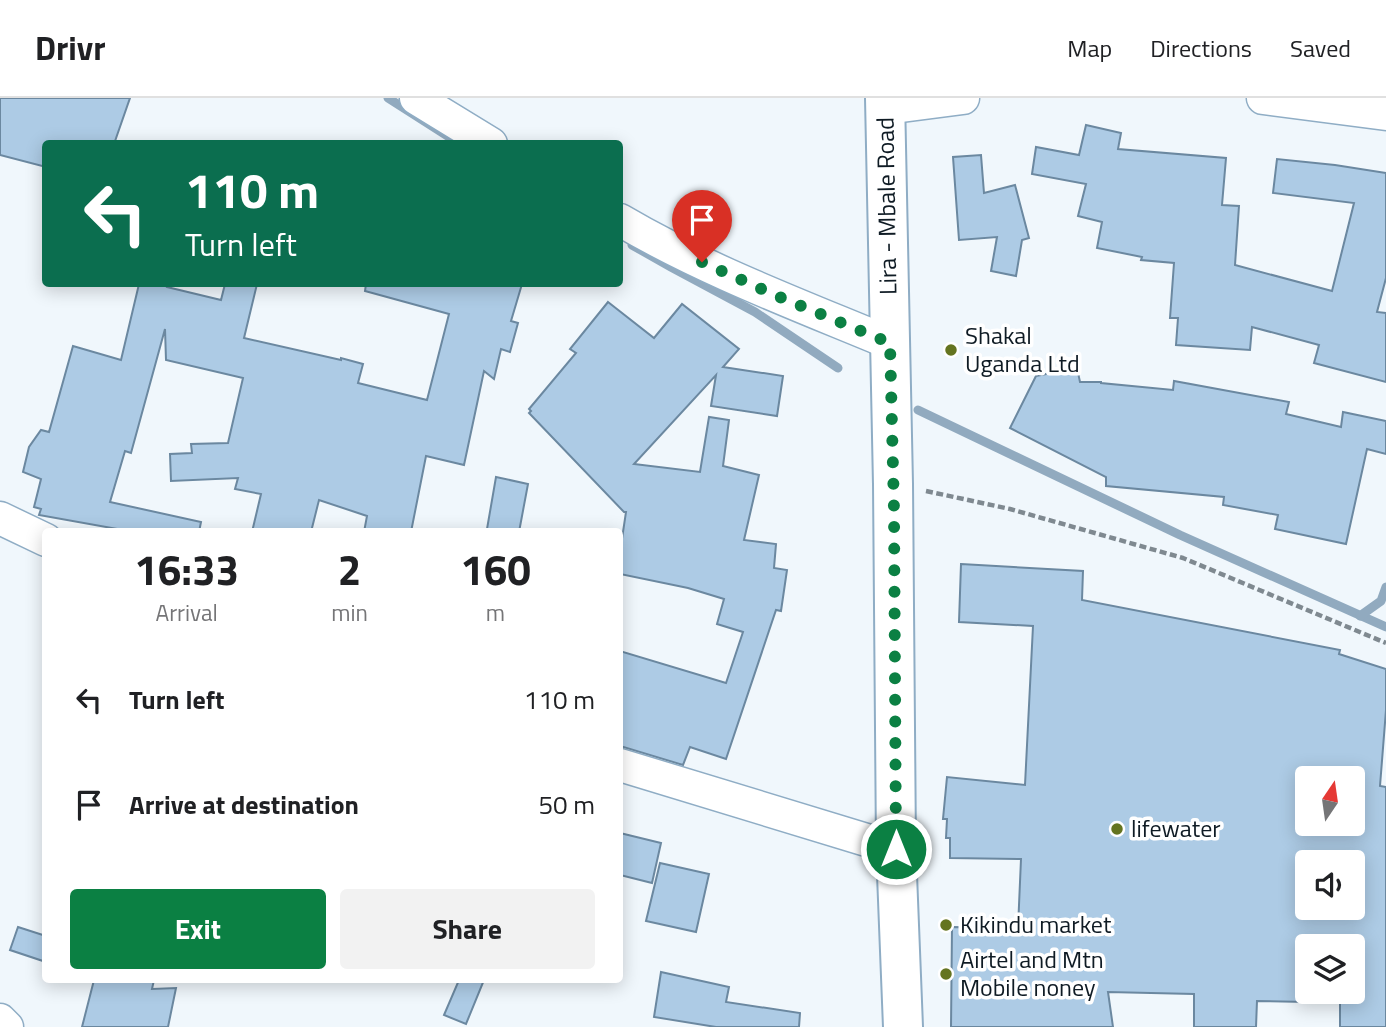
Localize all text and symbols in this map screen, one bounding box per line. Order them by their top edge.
text: Drivr [35,23,106,73]
text: Map [1067,30,1112,66]
text: Directions [1150,30,1252,66]
text: Saved [1290,30,1351,66]
street label: Lira - Mbale Road [866,117,906,295]
text: 110 m [185,152,319,227]
icon: left [70,168,161,259]
pin [672,190,732,262]
icon: arrive [683,201,721,239]
text: Turn left [185,220,297,268]
place label: Shakal Uganda Ltd [965,317,1080,381]
marker: Shakal Uganda Ltd [943,342,959,358]
text: 16:33 [134,537,239,601]
text: 2 [338,537,361,601]
text: 160 [460,537,531,601]
text: Arrival [155,595,218,630]
text: min [331,595,368,630]
text: m [486,595,505,630]
text: Turn left [129,680,224,719]
text: 110 m [524,680,595,719]
icon: left [70,681,108,719]
north arrow [1295,766,1365,836]
map controls [1295,766,1365,1004]
text: Arrive at destination [129,785,359,824]
text: 50 m [538,785,595,824]
icon: arrive [70,786,108,824]
place label: lifewater [1131,810,1221,846]
position arrow [859,812,933,886]
marker: lifewater [1109,821,1125,837]
button: sound [1295,850,1365,920]
button: Exit [70,889,326,969]
button: Share [340,889,595,969]
place label: Kikindu market [960,906,1112,942]
marker: Kikindu market [938,917,954,933]
button: layers [1295,934,1365,1004]
place label: Airtel and Mtn Mobile noney [960,941,1104,1005]
marker: Airtel and Mtn Mobile noney [938,966,954,982]

